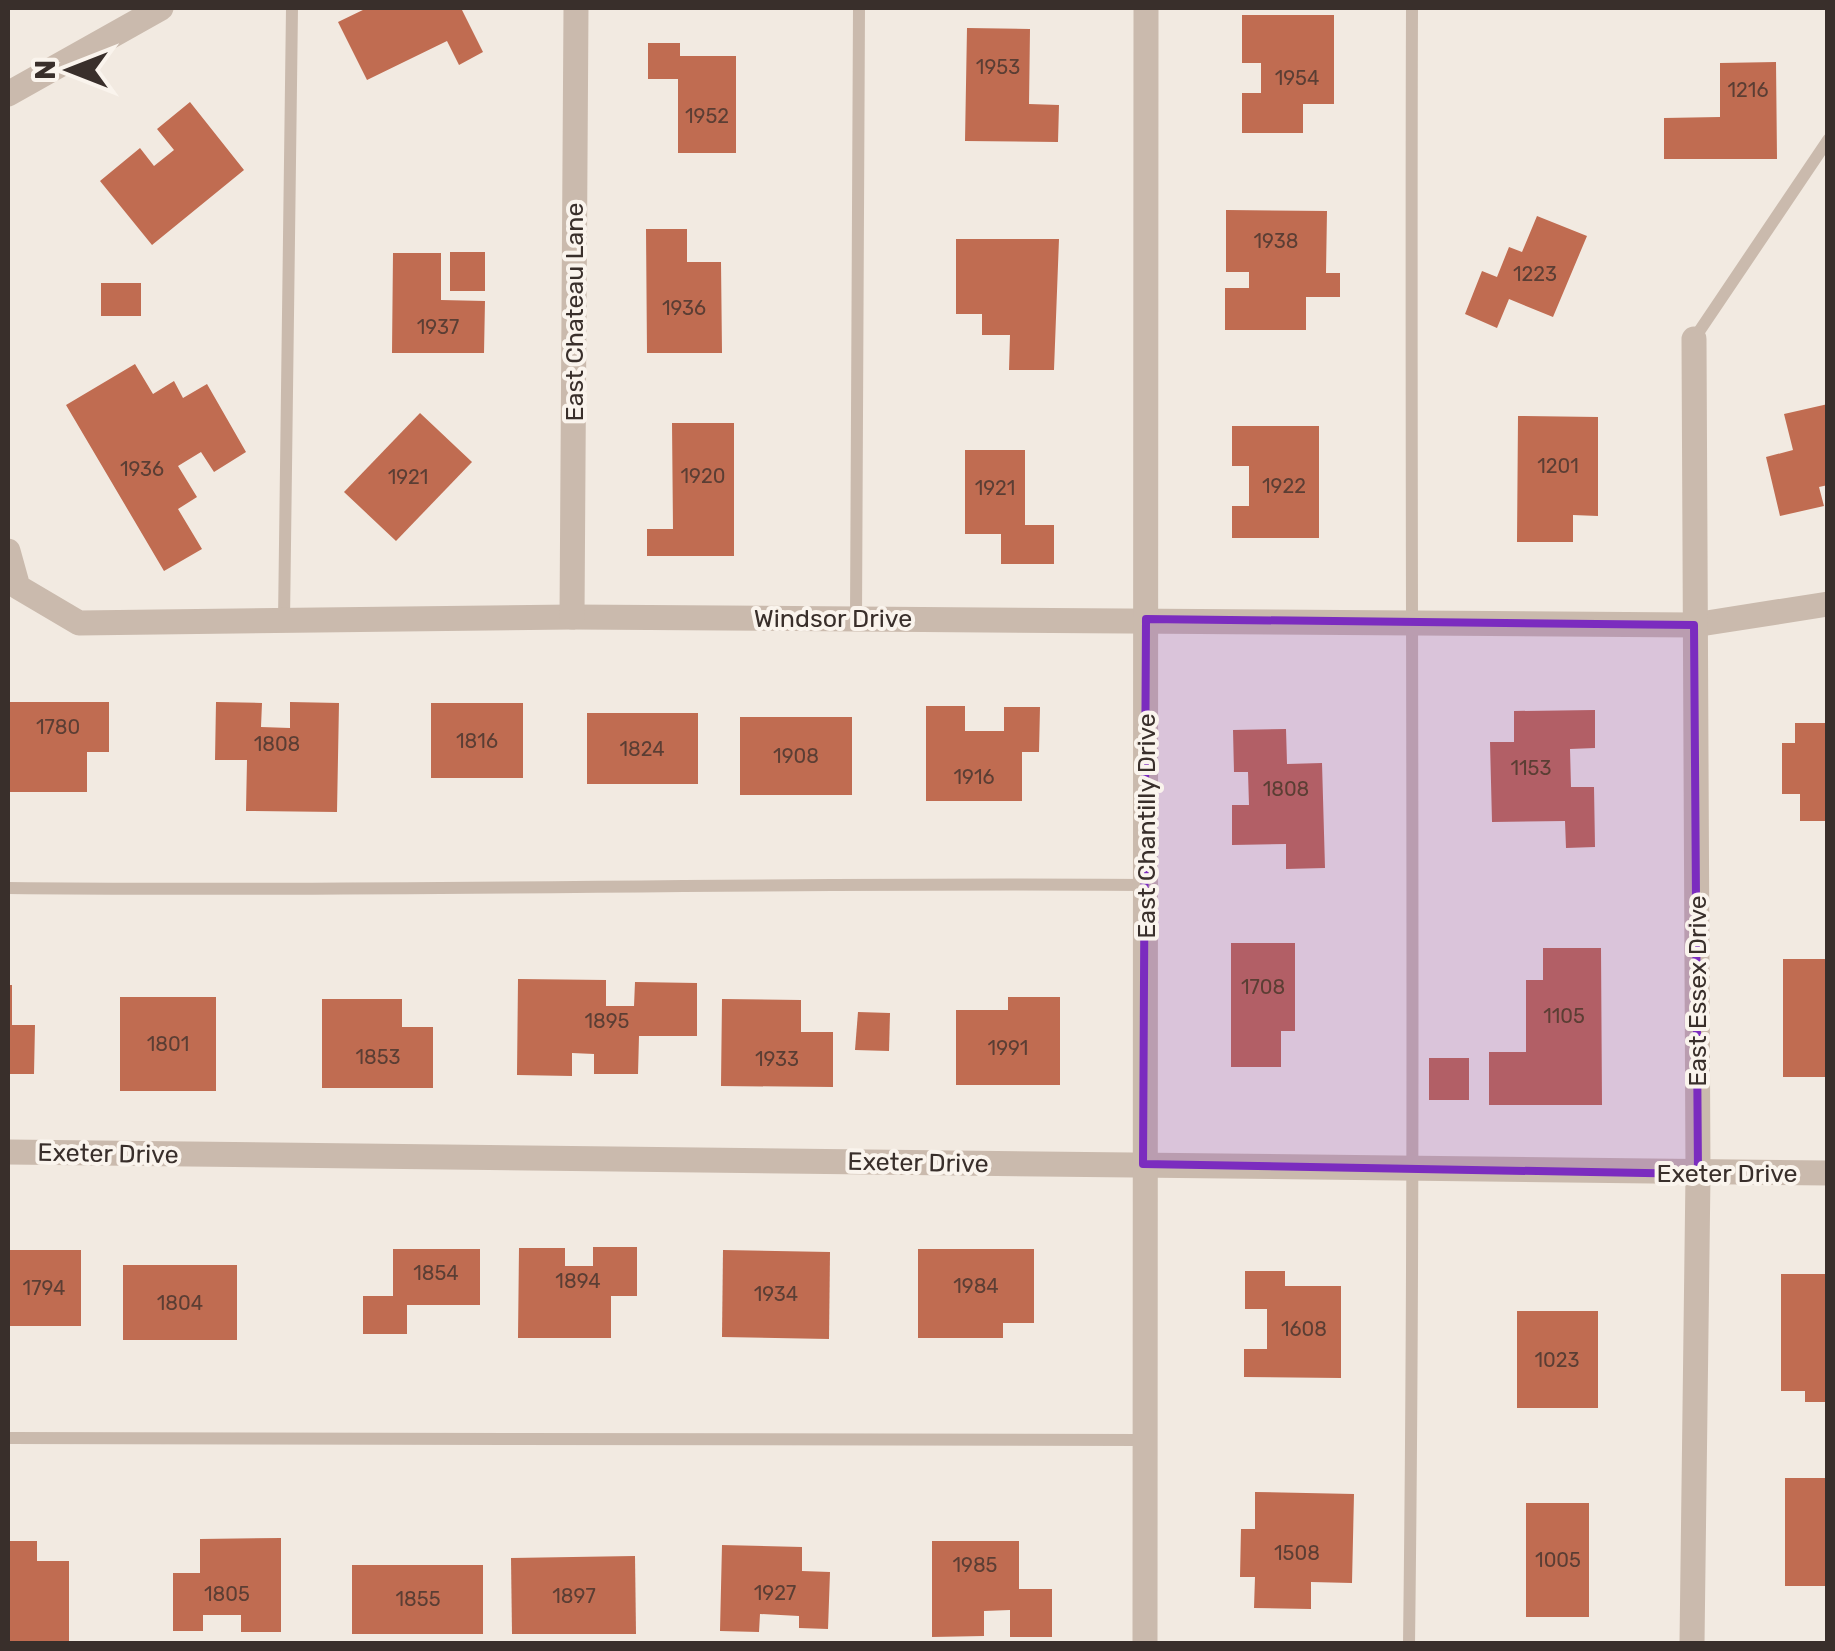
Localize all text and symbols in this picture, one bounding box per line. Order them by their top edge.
north arrow [20,20,120,120]
house number: 1953 [976,55,1020,79]
text: N [29,60,62,80]
house number: 1954 [1275,66,1319,90]
house number: 1216 [1728,78,1768,102]
house number: 1952 [685,104,729,128]
street label: East Chateau Lane [560,203,589,421]
house number: 1938 [1254,229,1298,253]
house number: 1223 [1513,262,1557,286]
house number: 1936 [662,296,706,320]
house number: 1937 [417,315,459,339]
house number: 1201 [1537,454,1579,478]
house number: 1936 [120,457,164,481]
house number: 1920 [681,464,725,488]
house number: 1921 [388,465,428,489]
house number: 1922 [1262,474,1306,498]
house number: 1921 [975,476,1015,500]
street label: Windsor Drive [754,604,912,633]
street label: East Chantilly Drive [1132,713,1161,939]
house number: 1780 [36,715,80,739]
house number: 1816 [456,729,498,753]
house number: 1808 [254,732,300,756]
house number: 1824 [619,737,665,761]
house number: 1908 [773,744,819,768]
house number: 1153 [1510,756,1552,780]
house number: 1916 [953,765,995,789]
house number: 1808 [1263,777,1309,801]
street label: East Essex Drive [1683,895,1712,1087]
house number: 1708 [1241,975,1285,999]
house number: 1105 [1543,1004,1585,1028]
house number: 1895 [584,1009,630,1033]
house number: 1801 [147,1032,189,1056]
house number: 1991 [988,1036,1028,1060]
house number: 1853 [355,1045,401,1069]
house number: 1933 [755,1047,799,1071]
street label: Exeter Drive [37,1138,179,1169]
street label: Exeter Drive [847,1147,989,1178]
street label: Exeter Drive [1656,1159,1798,1188]
house number: 1854 [413,1261,459,1285]
house number: 1894 [555,1269,601,1293]
house number: 1984 [953,1274,999,1298]
house number: 1794 [23,1276,65,1300]
house number: 1934 [754,1282,798,1306]
house number: 1804 [157,1291,203,1315]
house number: 1608 [1281,1317,1327,1341]
house number: 1023 [1534,1348,1580,1372]
house number: 1508 [1274,1541,1320,1565]
house number: 1005 [1535,1548,1581,1572]
house number: 1985 [952,1553,998,1577]
house number: 1927 [754,1581,796,1605]
house number: 1805 [204,1582,250,1606]
house number: 1897 [552,1584,596,1608]
house number: 1855 [395,1587,441,1611]

